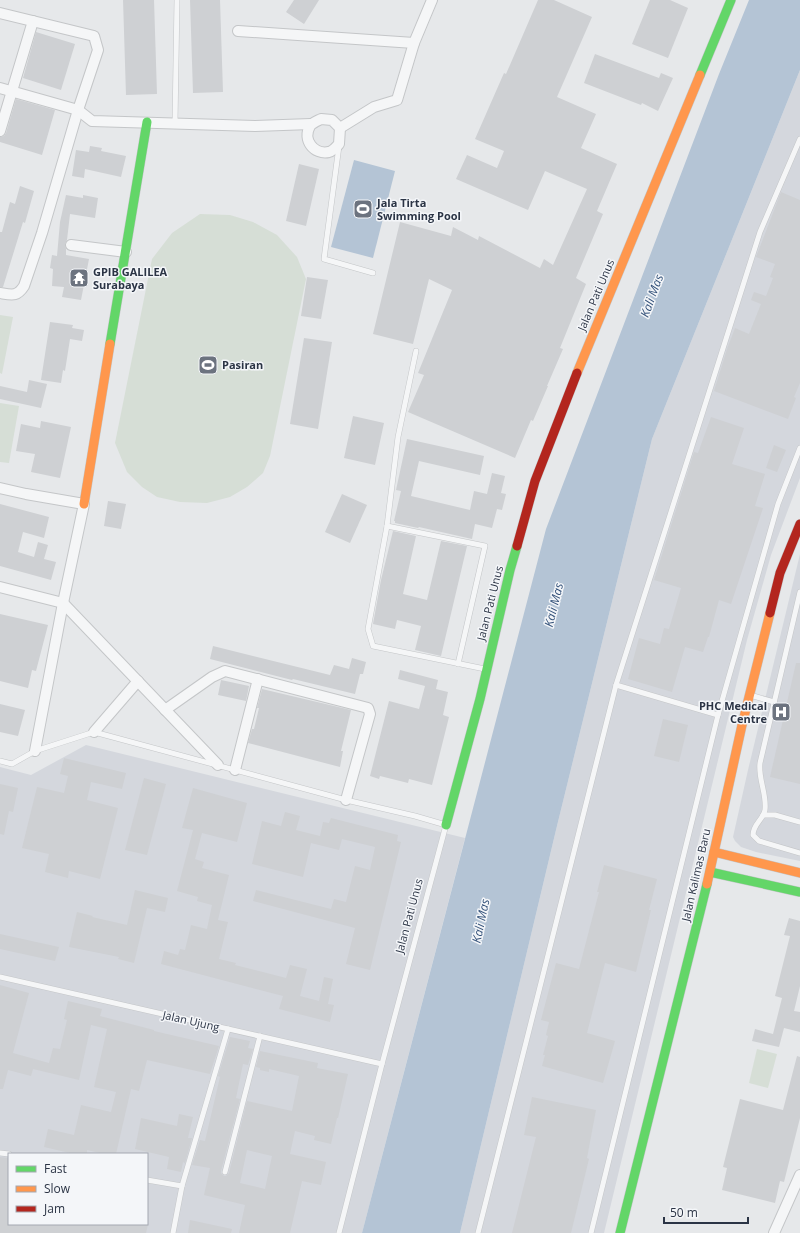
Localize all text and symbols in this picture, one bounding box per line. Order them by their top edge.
place label: Jala Tirta Swimming Pool [376,195,461,223]
sports icon: Jala Tirta Swimming Pool [352,198,374,220]
street label: Jalan Pati Unus [573,257,617,334]
place label: GPIB GALILEA Surabaya [93,264,168,292]
temple icon: GPIB GALILEA Surabaya [68,267,90,289]
water label: Kali Mas [636,272,667,320]
sports icon: Pasiran [197,354,219,376]
place label: Pasiran [222,357,263,372]
street label: Jalan Pati Unus [473,564,506,643]
water label: Kali Mas [540,581,567,629]
place label: PHC Medical Centre [699,698,767,726]
hospital icon: PHC Medical Centre [770,701,792,723]
street label: Jalan Kalimas Baru [677,827,713,924]
street label: Jalan Pati Unus [391,877,426,956]
water label: Kali Mas [468,897,493,945]
street label: Jalan Ujung [160,1006,221,1034]
legend [8,1153,148,1225]
text: Fast [44,1160,67,1177]
text: Slow [44,1180,71,1197]
scale bar [664,1199,748,1225]
text: Jam [43,1200,65,1217]
text: 50 m [670,1204,698,1221]

